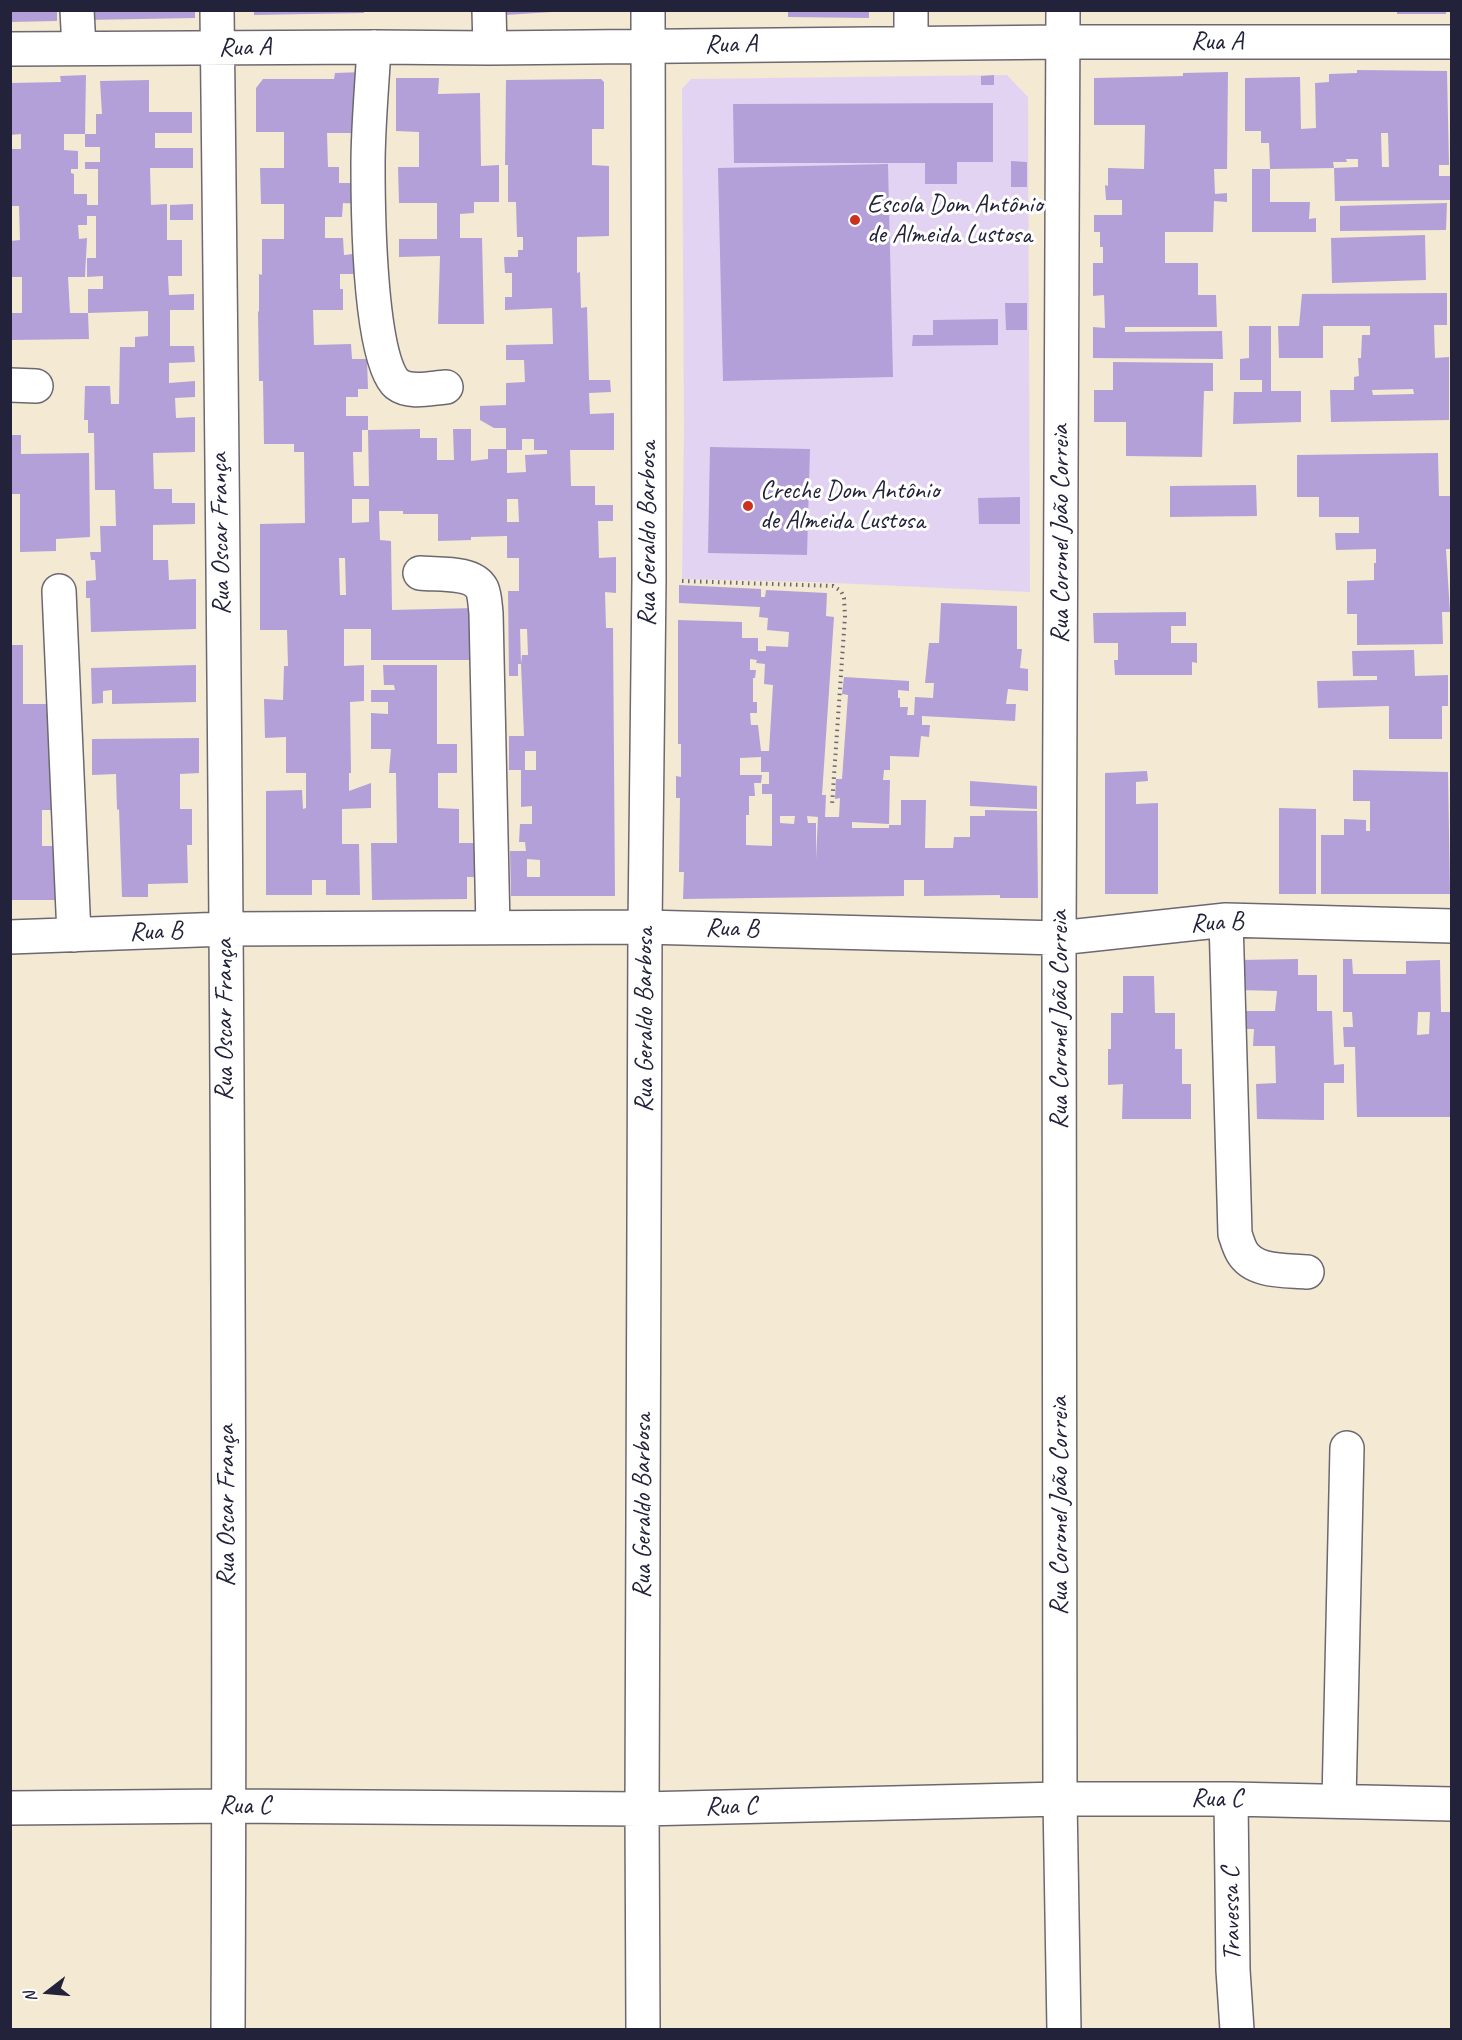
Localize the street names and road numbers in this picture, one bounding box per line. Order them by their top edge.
street label: Rua A [1191,26,1243,58]
street label: Rua A [704,29,758,61]
street label: Rua A [218,32,272,64]
street label: Rua Coronel João Correia [1045,425,1077,643]
street label: Rua Geraldo Barbosa [632,442,664,626]
street label: Rua Oscar França [204,453,238,615]
street label: Rua B [1190,906,1244,940]
street label: Rua Coronel João Correia [1044,911,1076,1129]
street label: Rua B [705,913,759,945]
street label: Rua B [129,915,183,949]
street label: Rua Geraldo Barbosa [629,928,661,1112]
street label: Rua Oscar França [209,939,241,1101]
street label: Rua Coronel João Correia [1044,1397,1076,1615]
street label: Rua Geraldo Barbosa [627,1414,659,1598]
street label: Rua Oscar França [211,1425,243,1587]
street label: Rua C [1191,1783,1243,1815]
street label: Rua C [219,1790,271,1822]
street label: Rua C [705,1791,757,1823]
street label: Travessa C [1216,1867,1248,1961]

